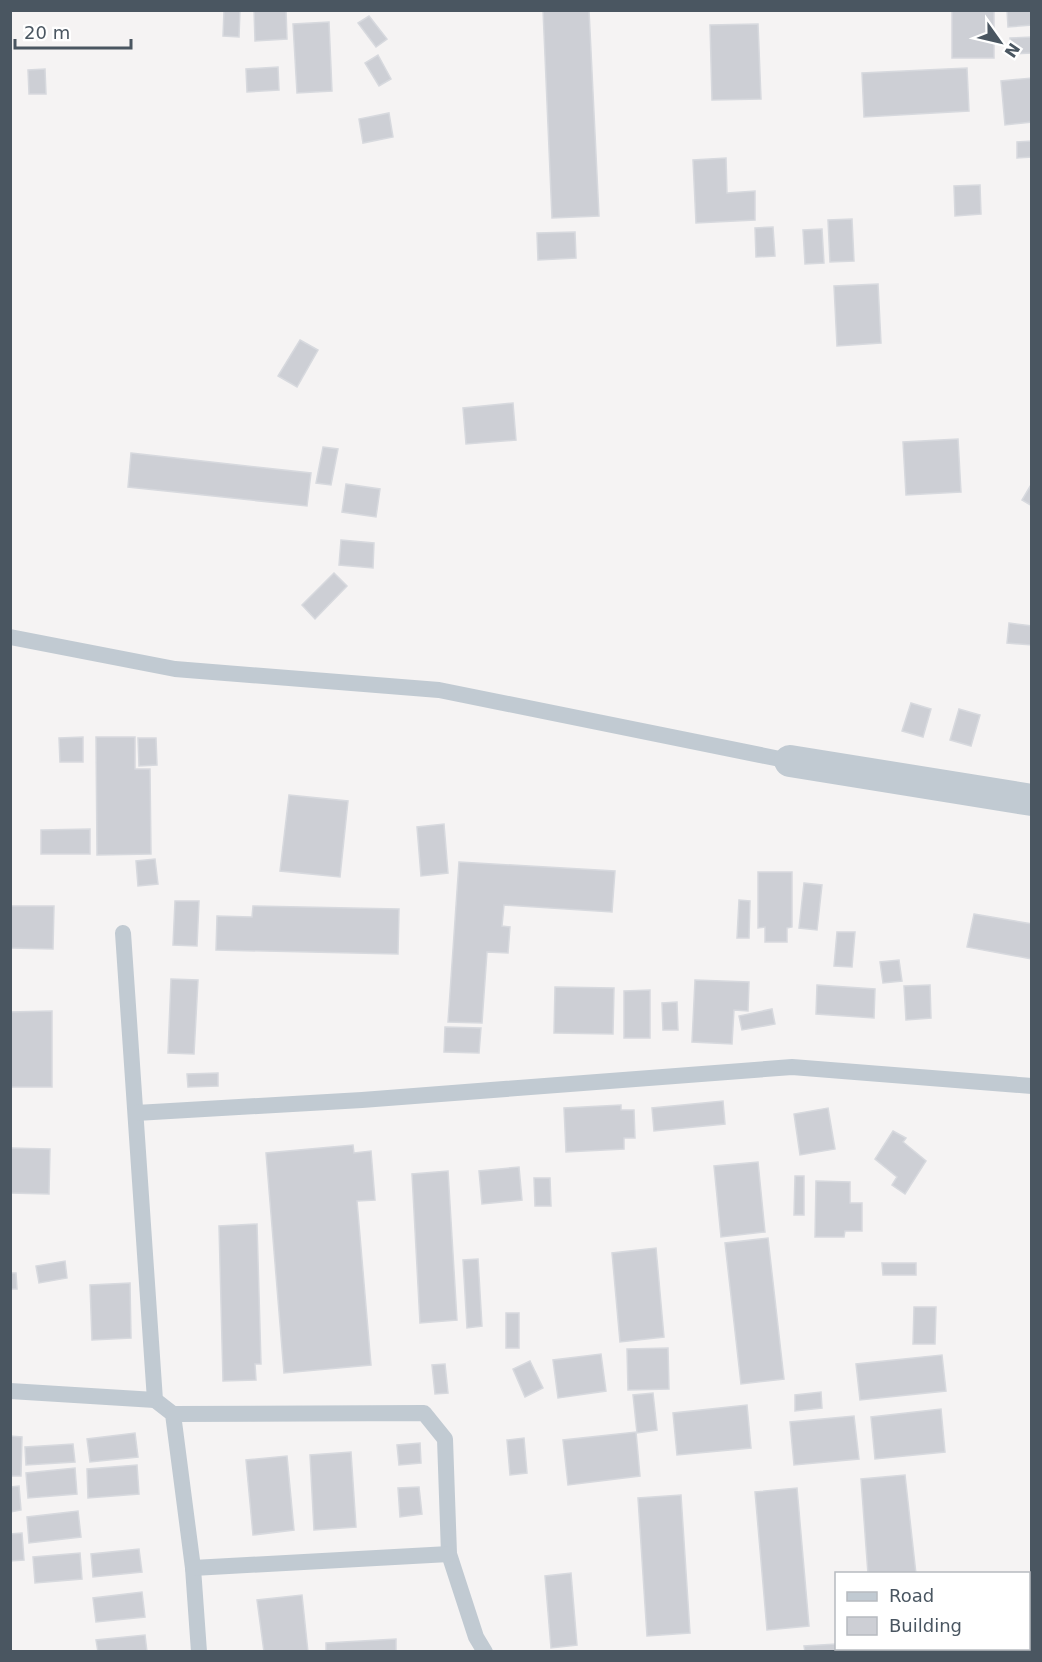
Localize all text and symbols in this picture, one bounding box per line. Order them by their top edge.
scale bar [15,12,130,50]
north arrow [970,12,1030,72]
text: 20 m [24,22,70,43]
text: N [1000,39,1024,61]
legend [835,1572,1030,1650]
text: Road [889,1585,934,1606]
text: Building [889,1615,962,1636]

